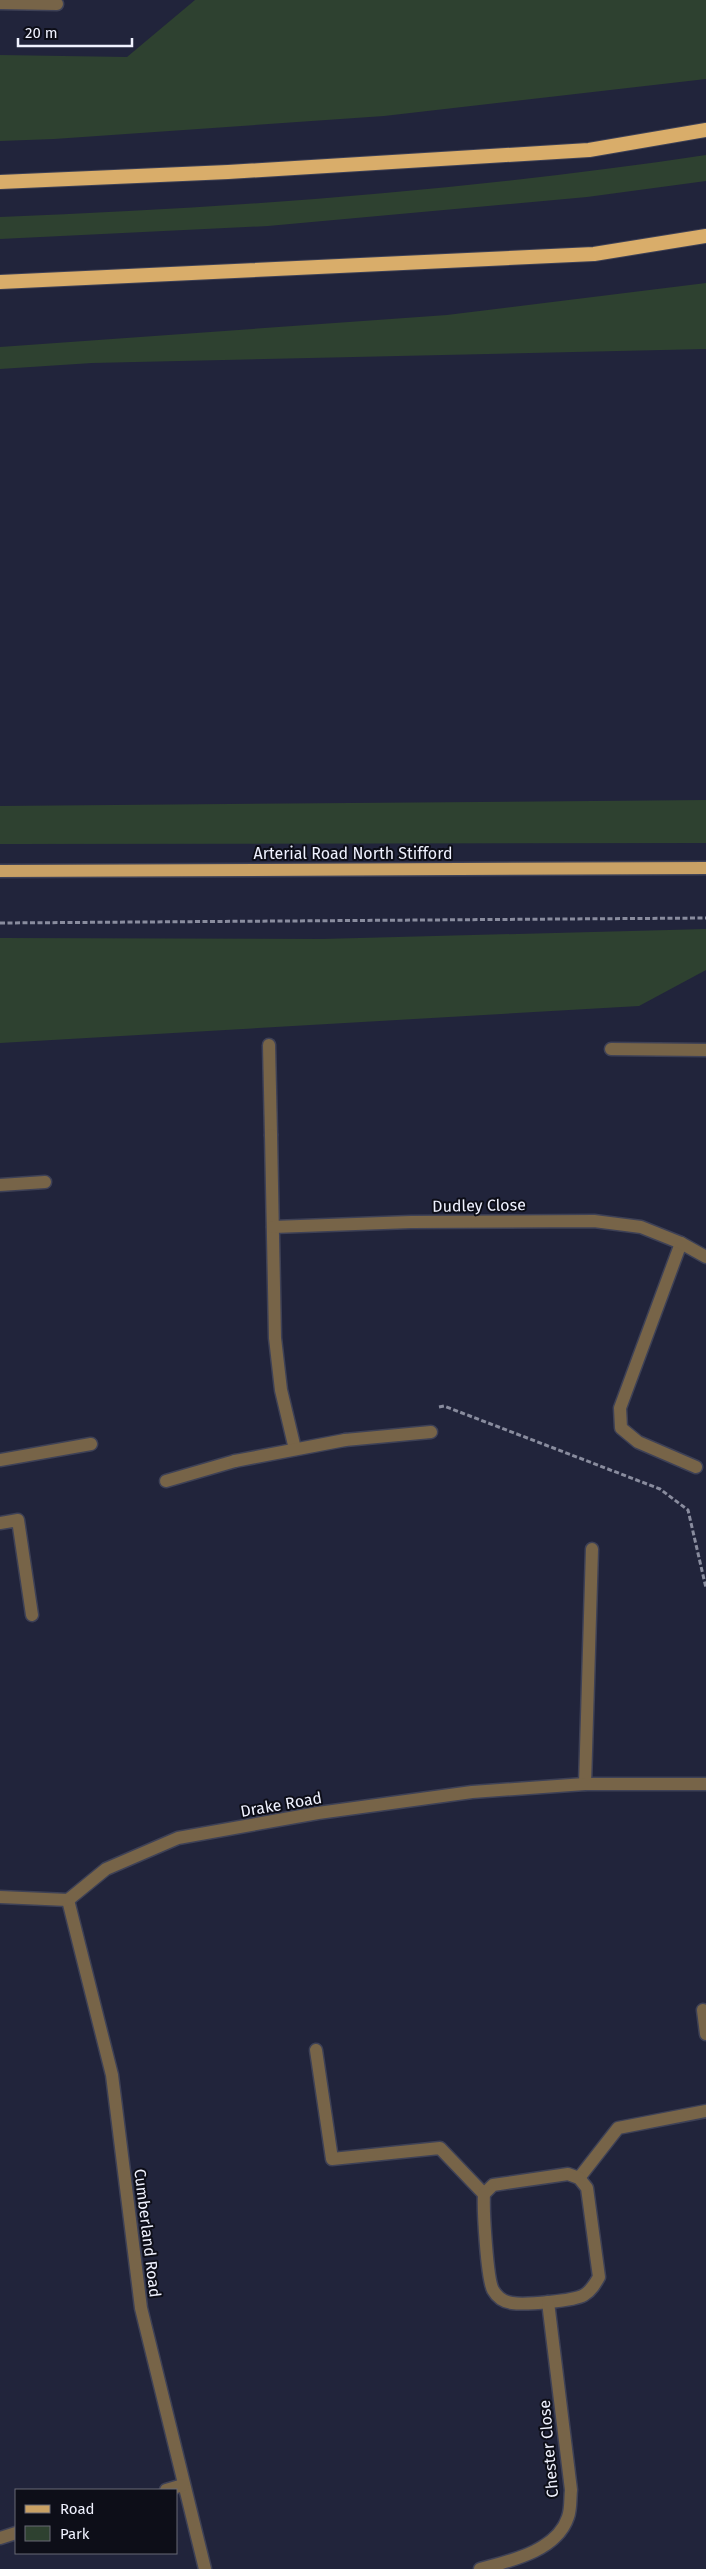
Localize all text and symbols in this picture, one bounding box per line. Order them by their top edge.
scale bar [18,15,131,47]
text: 20 m [25,24,58,42]
street label: Arterial Road North Stifford [254,844,452,863]
street label: Dudley Close [432,1195,526,1216]
street label: Drake Road [239,1788,323,1821]
street label: Cumberland Road [130,2168,165,2298]
street label: Chester Close [535,2399,562,2499]
legend [15,2489,178,2554]
text: Road [60,2500,95,2518]
text: Park [60,2525,90,2543]

